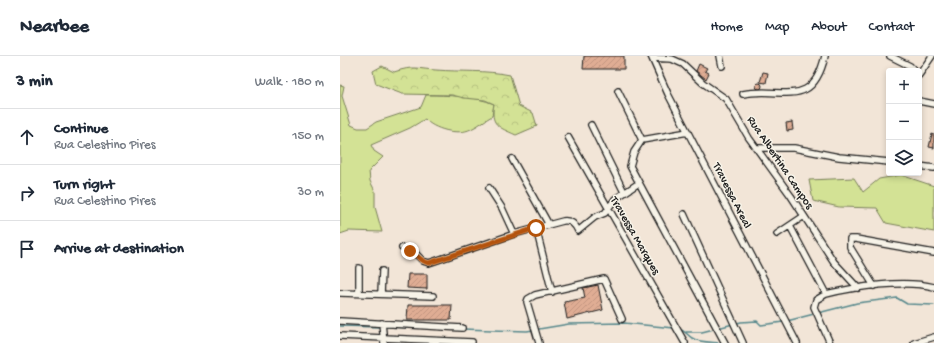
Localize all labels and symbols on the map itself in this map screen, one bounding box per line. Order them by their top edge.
street label: Rua Albertina Campos [743,114,816,213]
street label: Travessa Areal [708,160,754,232]
street label: Travessa Marques [606,194,663,278]
route start [527,219,545,237]
route end [401,242,419,260]

